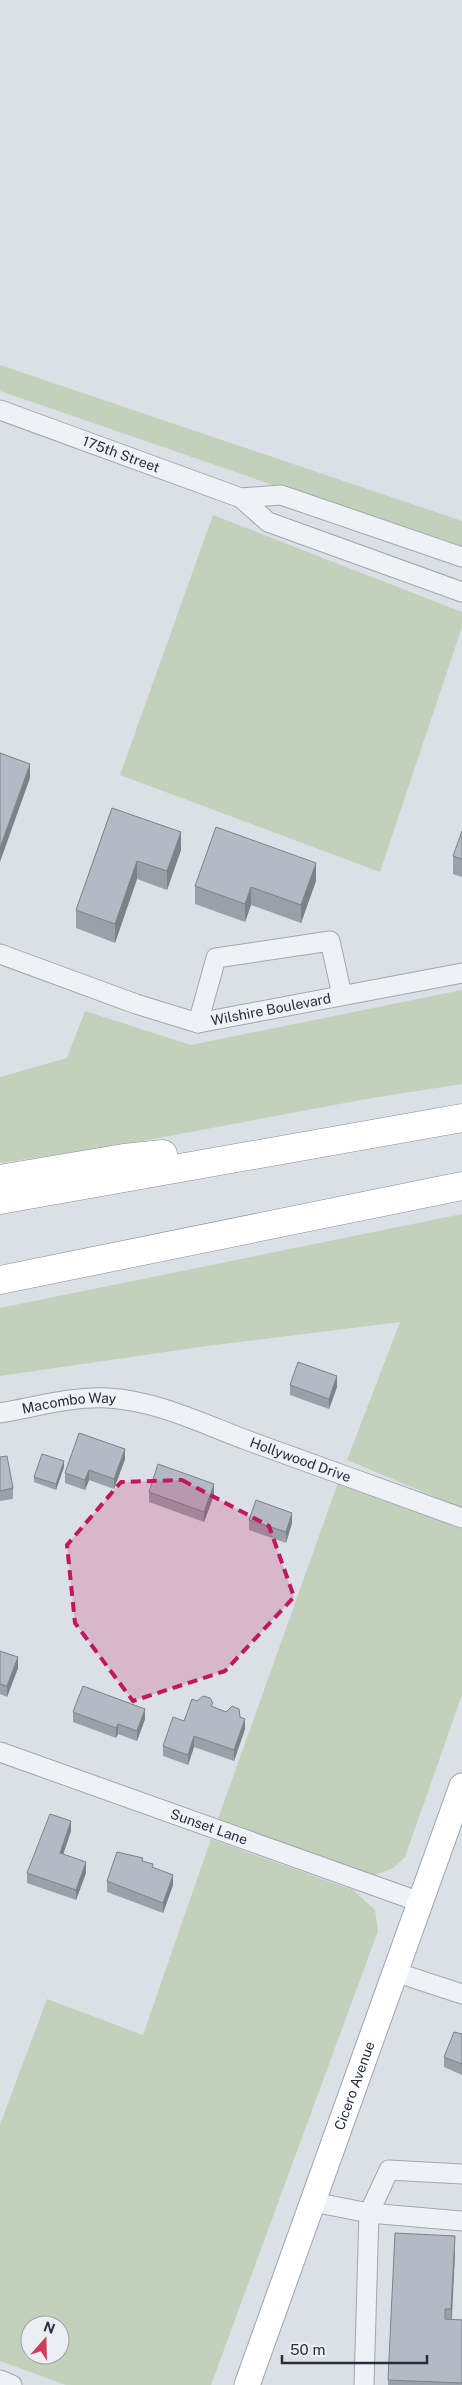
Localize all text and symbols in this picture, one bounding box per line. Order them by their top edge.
street label: 175th Street [80,433,162,476]
street label: Wilshire Boulevard [210,990,332,1028]
street label: Macombo Way [20,1390,117,1417]
street label: Hollywood Drive [248,1434,353,1485]
street label: Sunset Lane [168,1806,250,1848]
street label: Cicero Avenue [331,2039,378,2132]
north arrow [20,2315,70,2365]
text: N [42,2318,57,2337]
scale bar [282,2332,427,2364]
text: 50 m [290,2341,325,2358]

